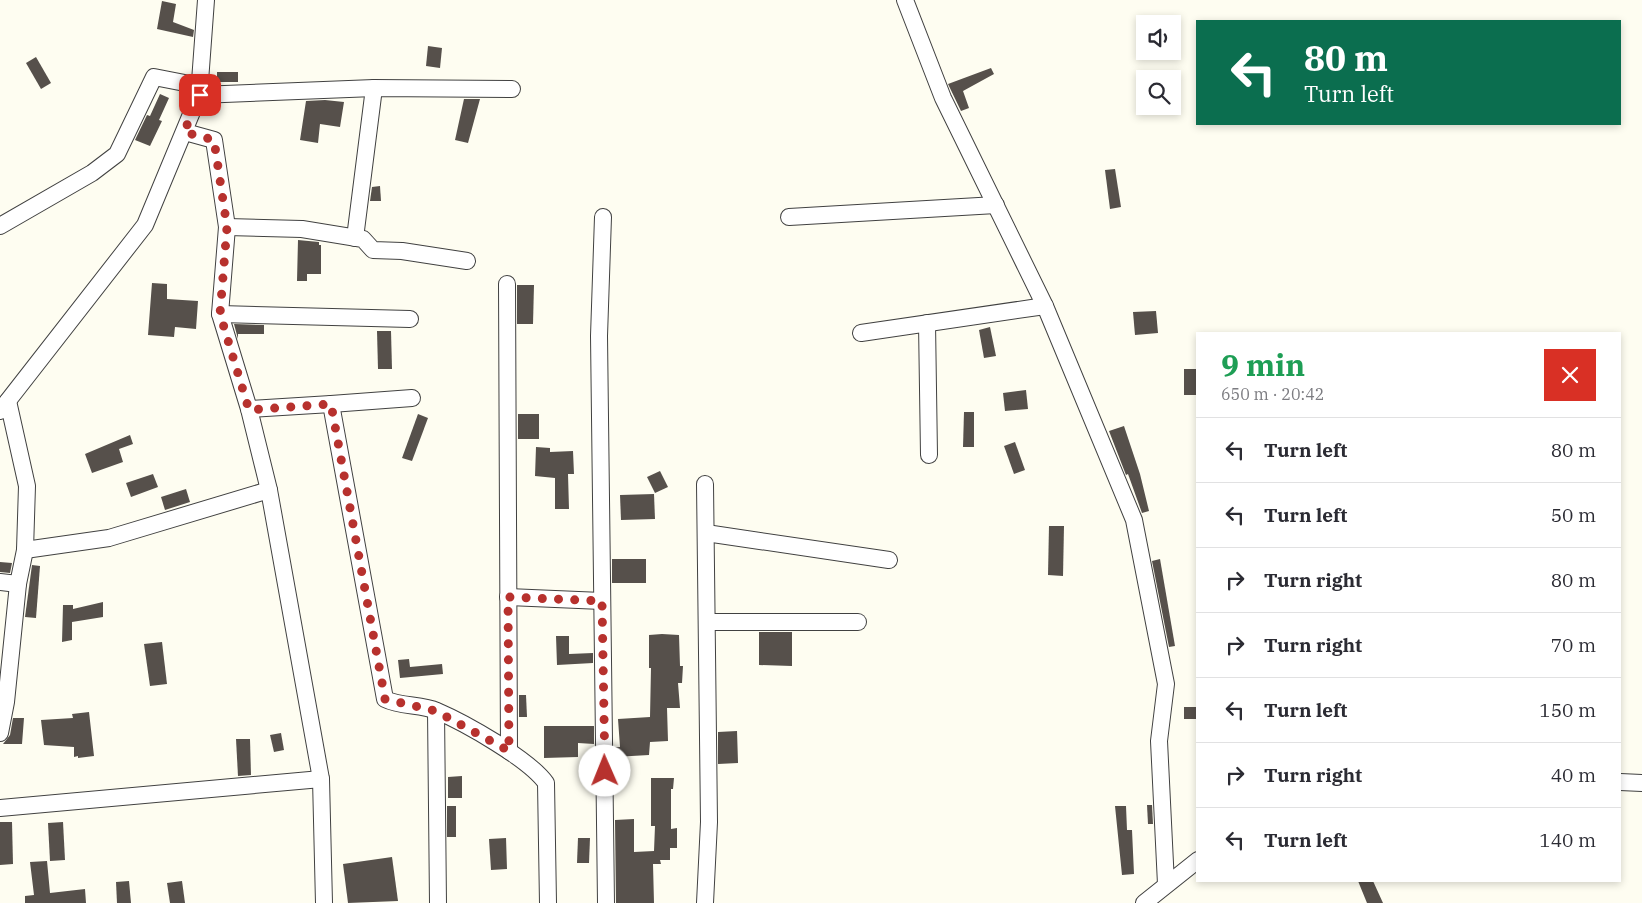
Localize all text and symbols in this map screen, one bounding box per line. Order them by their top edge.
map controls [1136,15,1181,115]
button: sound [1136,15,1181,60]
text: 80 m [1304,35,1388,81]
icon: left [1221,40,1286,105]
button: search [1136,70,1181,115]
pin [179,74,221,116]
text: Turn left [1304,79,1394,108]
icon: arrive [186,81,214,109]
text: 9 min [1221,345,1305,384]
button: close [1544,349,1596,401]
text: 650 m · 20:42 [1221,384,1324,404]
icon: left [1221,436,1249,464]
text: Turn left [1264,438,1347,462]
text: 80 m [1551,438,1596,462]
icon: left [1221,501,1249,529]
text: Turn left [1264,503,1347,527]
text: 50 m [1551,503,1596,527]
icon: right [1221,566,1249,594]
text: Turn right [1264,568,1362,592]
text: 80 m [1551,568,1596,592]
icon: right [1221,631,1249,659]
text: Turn right [1264,633,1362,657]
text: 70 m [1551,633,1596,657]
icon: left [1221,696,1249,724]
text: Turn left [1264,698,1347,722]
text: 150 m [1539,698,1596,722]
position arrow [578,744,630,796]
icon: right [1221,761,1249,789]
text: Turn right [1264,763,1362,787]
text: 40 m [1551,763,1596,787]
icon: left [1221,826,1249,854]
text: Turn left [1264,828,1347,852]
text: 140 m [1539,828,1596,852]

